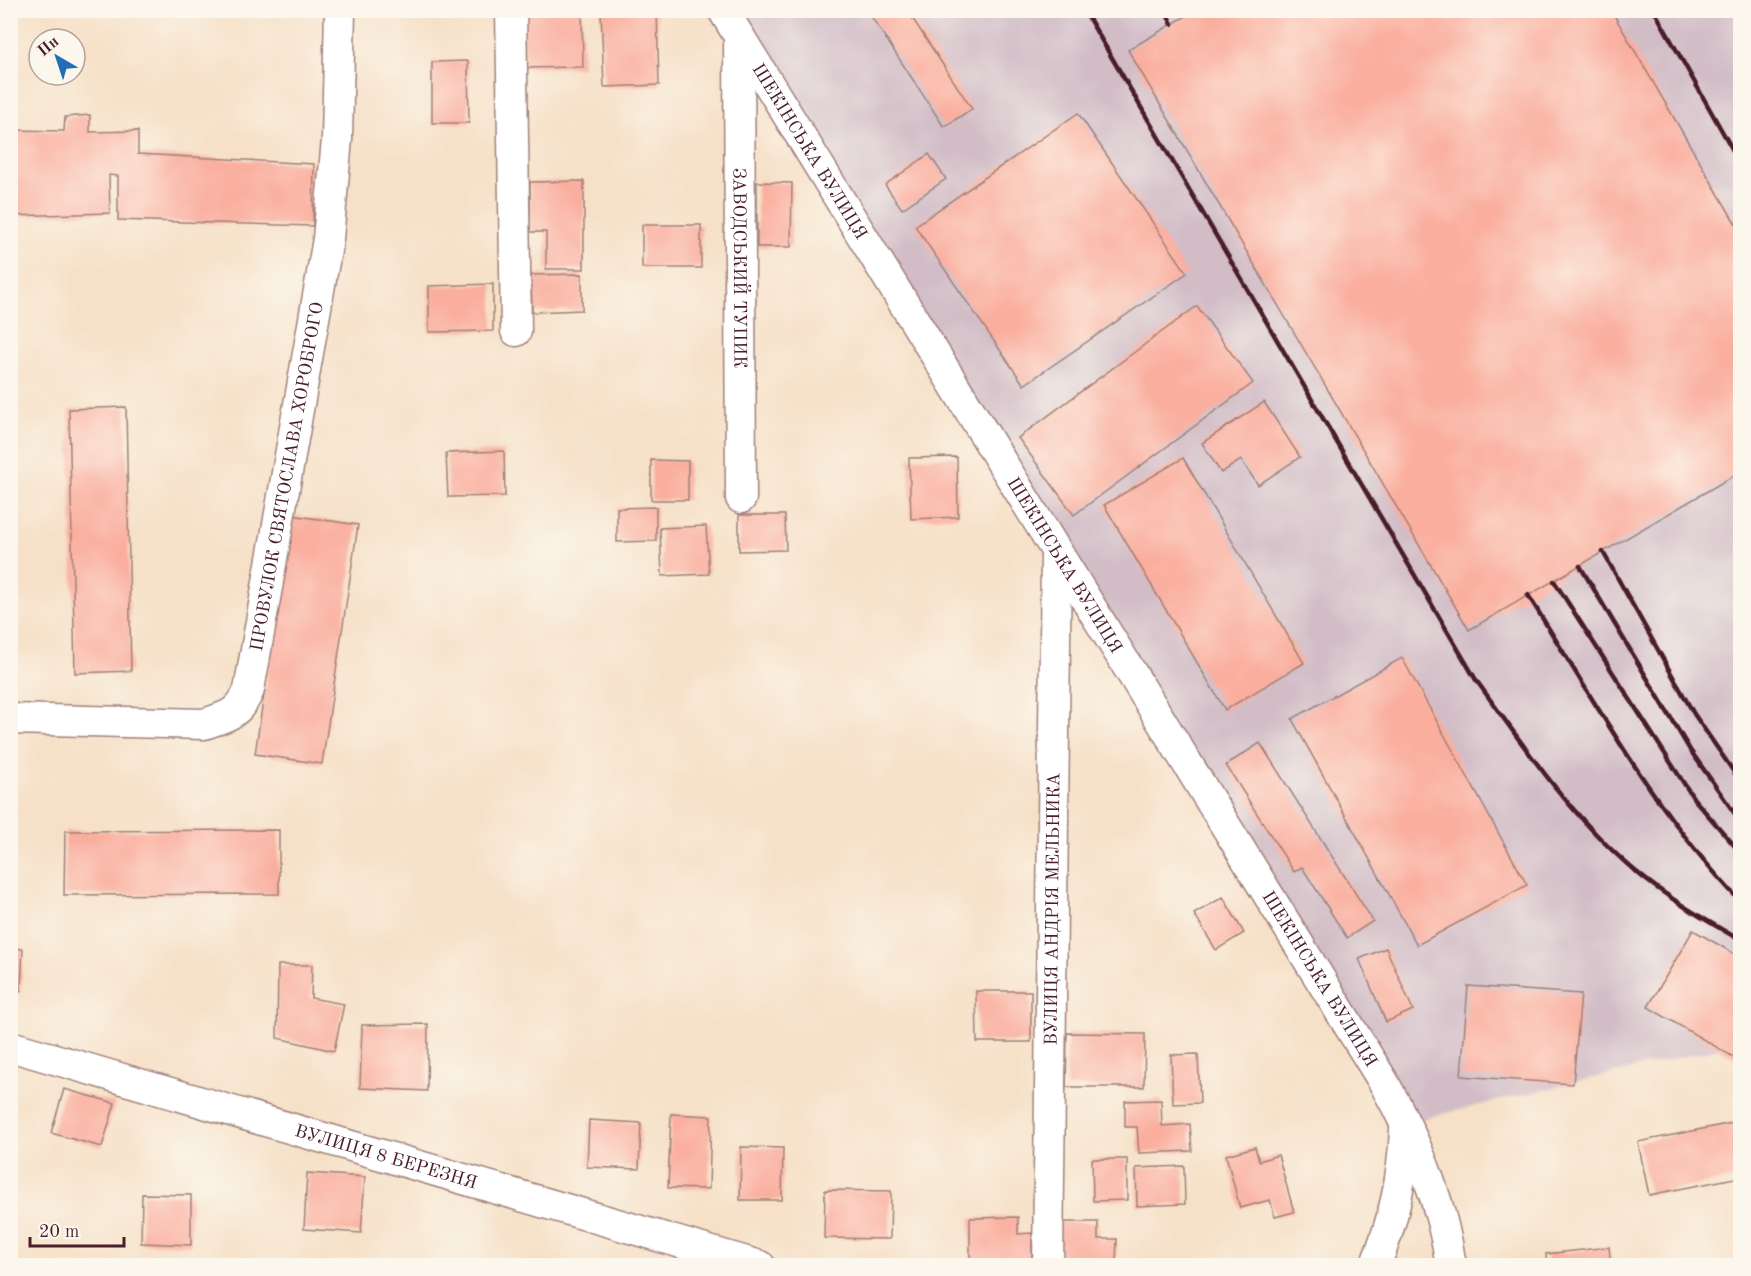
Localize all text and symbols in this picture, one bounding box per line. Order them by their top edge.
north arrow [27,27,87,87]
text: Пн [35,34,62,60]
street label: ШЕКІНСЬКА ВУЛИЦЯ [748,61,870,243]
street label: ЗАВОДСЬКИЙ ТУПИК [730,168,752,368]
street label: ПРОВУЛОК СВЯТОСЛАВА ХОРОБРОГО [248,301,327,653]
street label: ШЕКІНСЬКА ВУЛИЦЯ [1003,475,1125,657]
street label: ВУЛИЦЯ АНДРІЯ МЕЛЬНИКА [1042,772,1064,1046]
street label: ШЕКІНСЬКА ВУЛИЦЯ [1258,888,1380,1070]
street label: ВУЛИЦЯ 8 БЕРЕЗНЯ [293,1122,479,1193]
scale bar [30,1210,124,1248]
text: 20 m [39,1223,79,1241]

